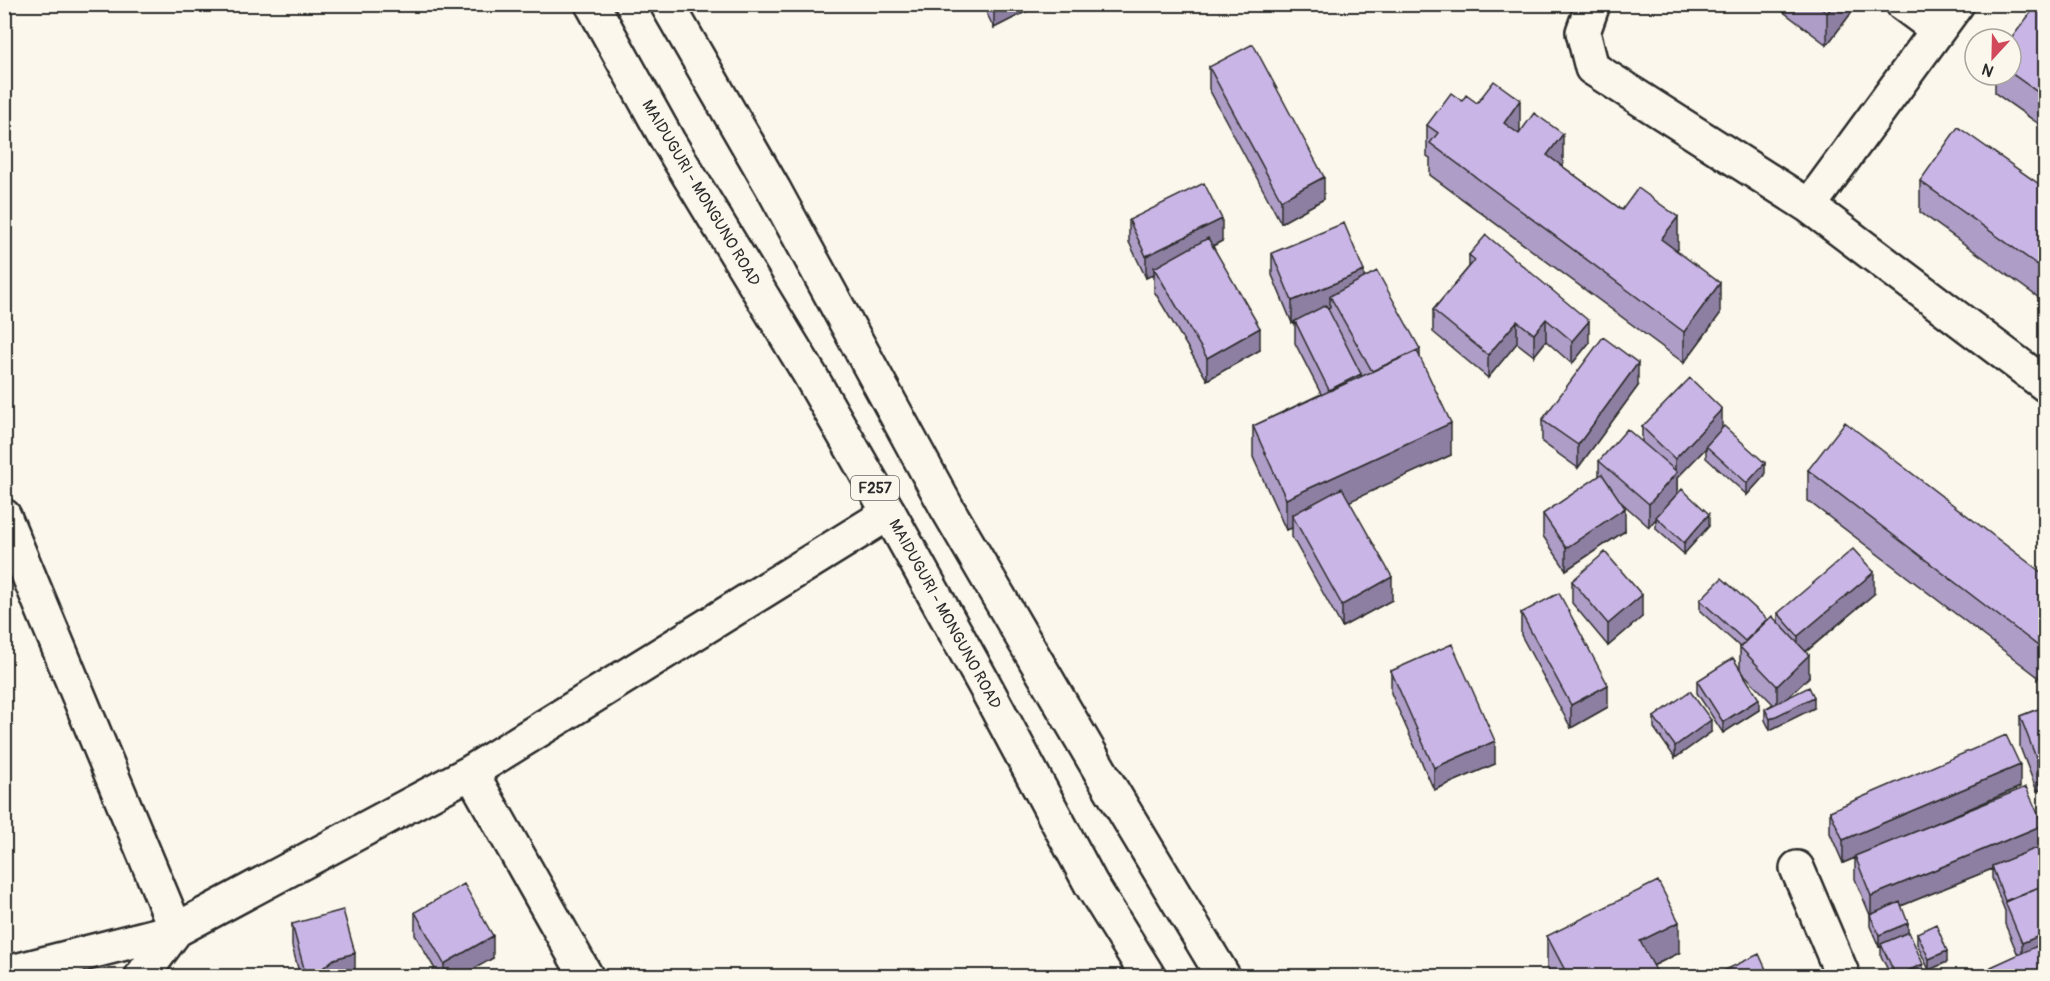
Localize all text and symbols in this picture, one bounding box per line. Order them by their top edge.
north arrow [1963,27,2023,87]
text: N [1979,59,1997,81]
street label: MAIDUGURI - MONGUNO ROAD [637,96,765,290]
road number: F257 [851,476,899,500]
street label: MAIDUGURI - MONGUNO ROAD [884,516,1006,712]

